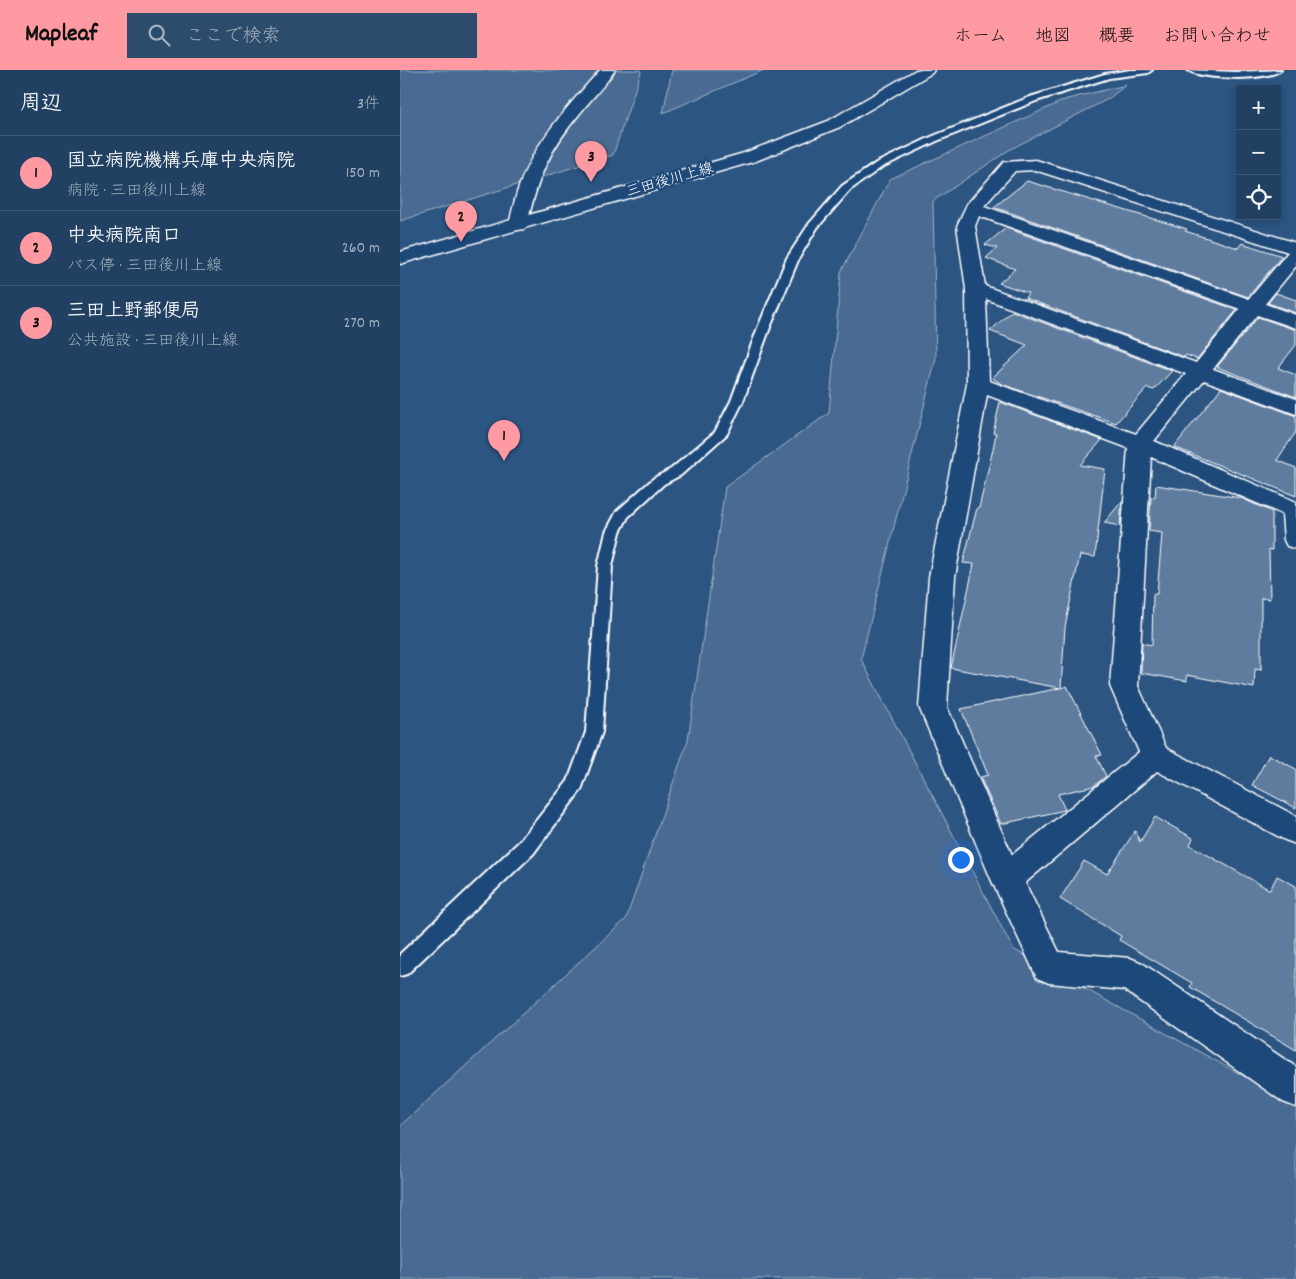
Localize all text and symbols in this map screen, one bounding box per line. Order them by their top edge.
search box [127,13,477,58]
text: Mapleaf [25,18,97,52]
icon: search [145,21,173,49]
text: ここで検索 [185,24,280,51]
text: ホーム [954,25,1007,50]
text: 地図 [1035,25,1071,50]
text: 概要 [1099,25,1135,50]
text: お問い合わせ [1163,25,1271,50]
map controls [1236,85,1281,220]
button: + [1236,85,1281,130]
text: 周辺 [20,90,62,120]
text: 3件 [357,93,380,116]
button: − [1236,130,1281,175]
pin: 3 [575,141,607,182]
text: 国立病院機構兵庫中央病院 [67,149,295,176]
street label: 三田後川上線 [624,158,716,204]
text: 1 [34,162,38,185]
text: 150 m [346,162,380,185]
button: locate [1236,175,1281,220]
text: 病院 · 三田後川上線 [67,180,206,203]
pin: 2 [445,201,477,242]
text: 中央病院南口 [67,224,181,251]
text: 2 [33,237,40,260]
text: 260 m [342,237,380,260]
text: バス停 · 三田後川上線 [67,255,222,278]
text: 三田上野郵便局 [67,299,200,326]
text: 3 [32,312,40,335]
text: 270 m [344,312,380,335]
text: 公共施設 · 三田後川上線 [67,330,238,353]
pin: 1 [488,420,520,461]
your location [948,847,974,873]

